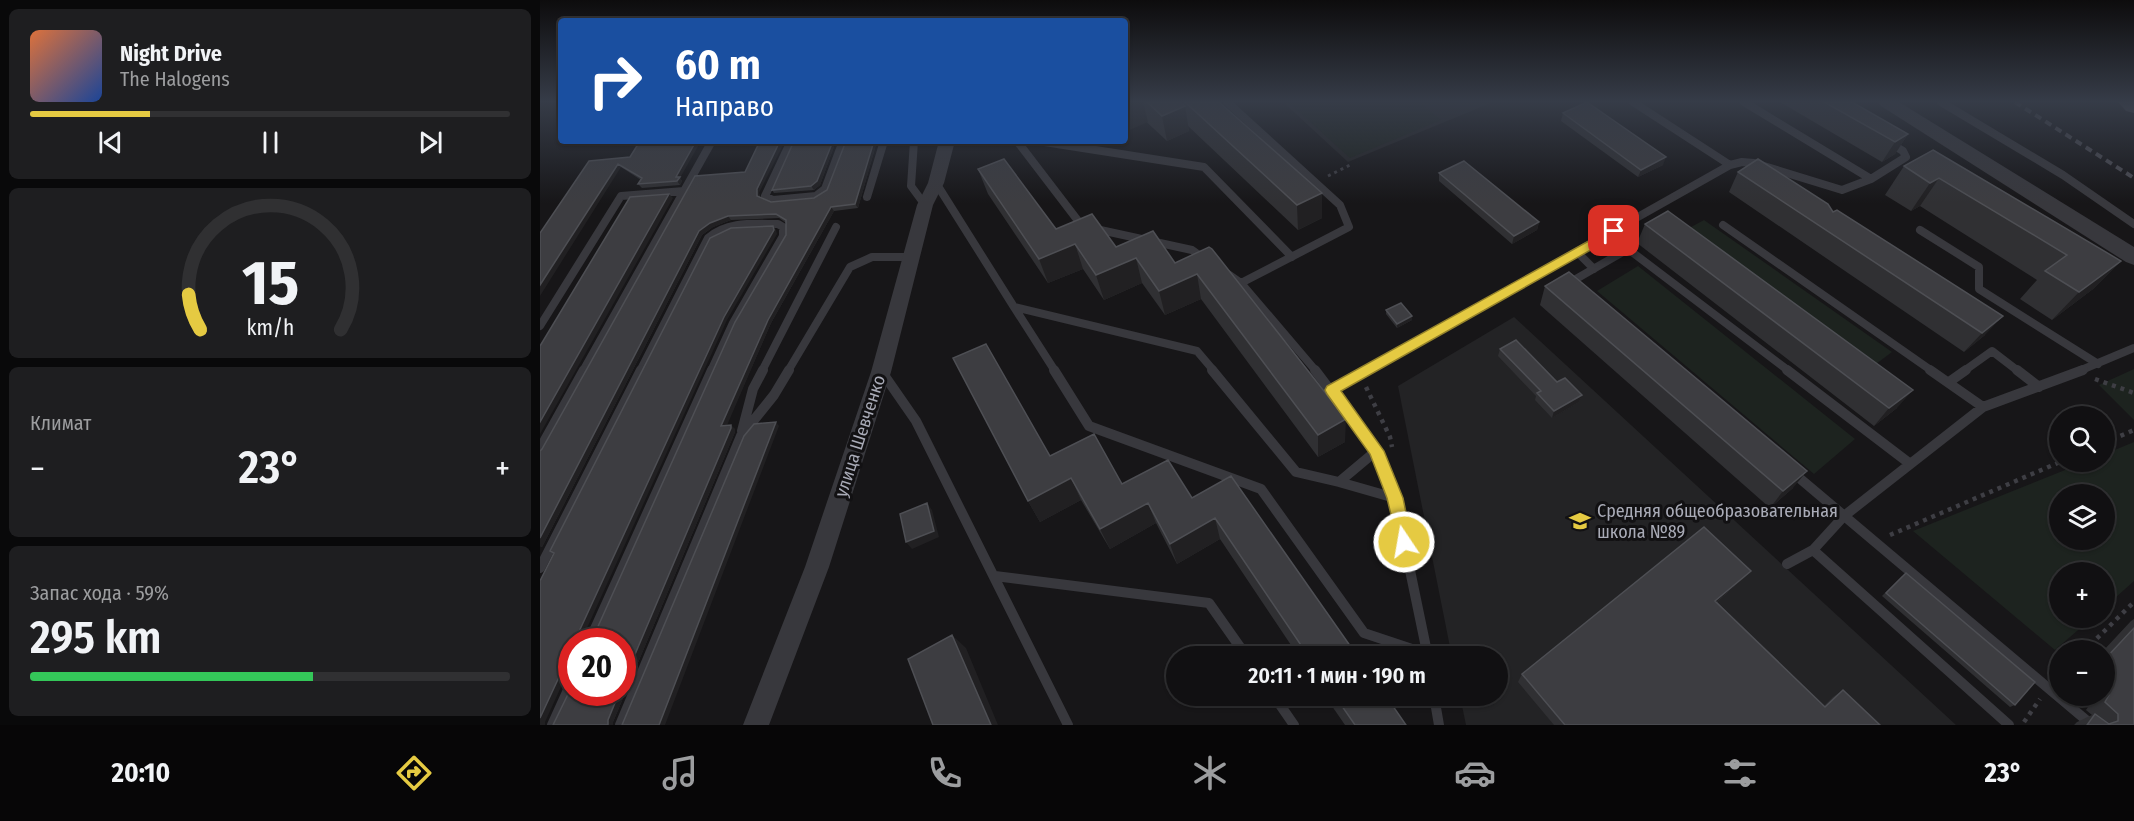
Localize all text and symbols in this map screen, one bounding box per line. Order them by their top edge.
text: Night Drive [120,40,222,67]
text: 60 m [675,40,761,90]
icon: right [576,42,654,120]
text: The Halogens [120,67,230,91]
text: Направо [675,91,774,123]
icon: previous [94,126,127,159]
icon: pause [254,126,287,159]
icon: next [414,126,447,159]
pin [1588,205,1639,256]
icon: arrive [1597,214,1630,247]
text: 15 [241,246,299,321]
text: km/h [246,315,294,341]
street label: улица Шевченко [830,372,890,500]
map controls [2049,406,2115,706]
button: search [2049,406,2115,472]
text: Климат [30,411,91,435]
text: 23° [239,441,301,495]
text: − [30,449,45,489]
text: + [495,449,510,489]
button: layers [2049,484,2115,550]
place label: Средняя общеобразовательная школа №89 [1597,500,1838,543]
school or university icon: Средняя общеобразовательная школа №89 [1568,509,1592,533]
position arrow [1372,510,1436,574]
button: + [2049,562,2115,628]
text: Запас хода · 59% [30,581,169,605]
text: 295 km [30,611,162,665]
speed limit sign: 20 [558,628,636,706]
button: − [2049,640,2115,706]
text: 20:11 · 1 мин · 190 m [1248,662,1426,689]
icon: directions [393,752,435,794]
icon: music [659,752,701,794]
icon: phone [924,752,966,794]
icon: climate [1189,752,1231,794]
icon: car [1454,752,1496,794]
icon: filters [1719,752,1761,794]
text: 20:10 [112,757,170,789]
text: 23° [1984,757,2022,789]

